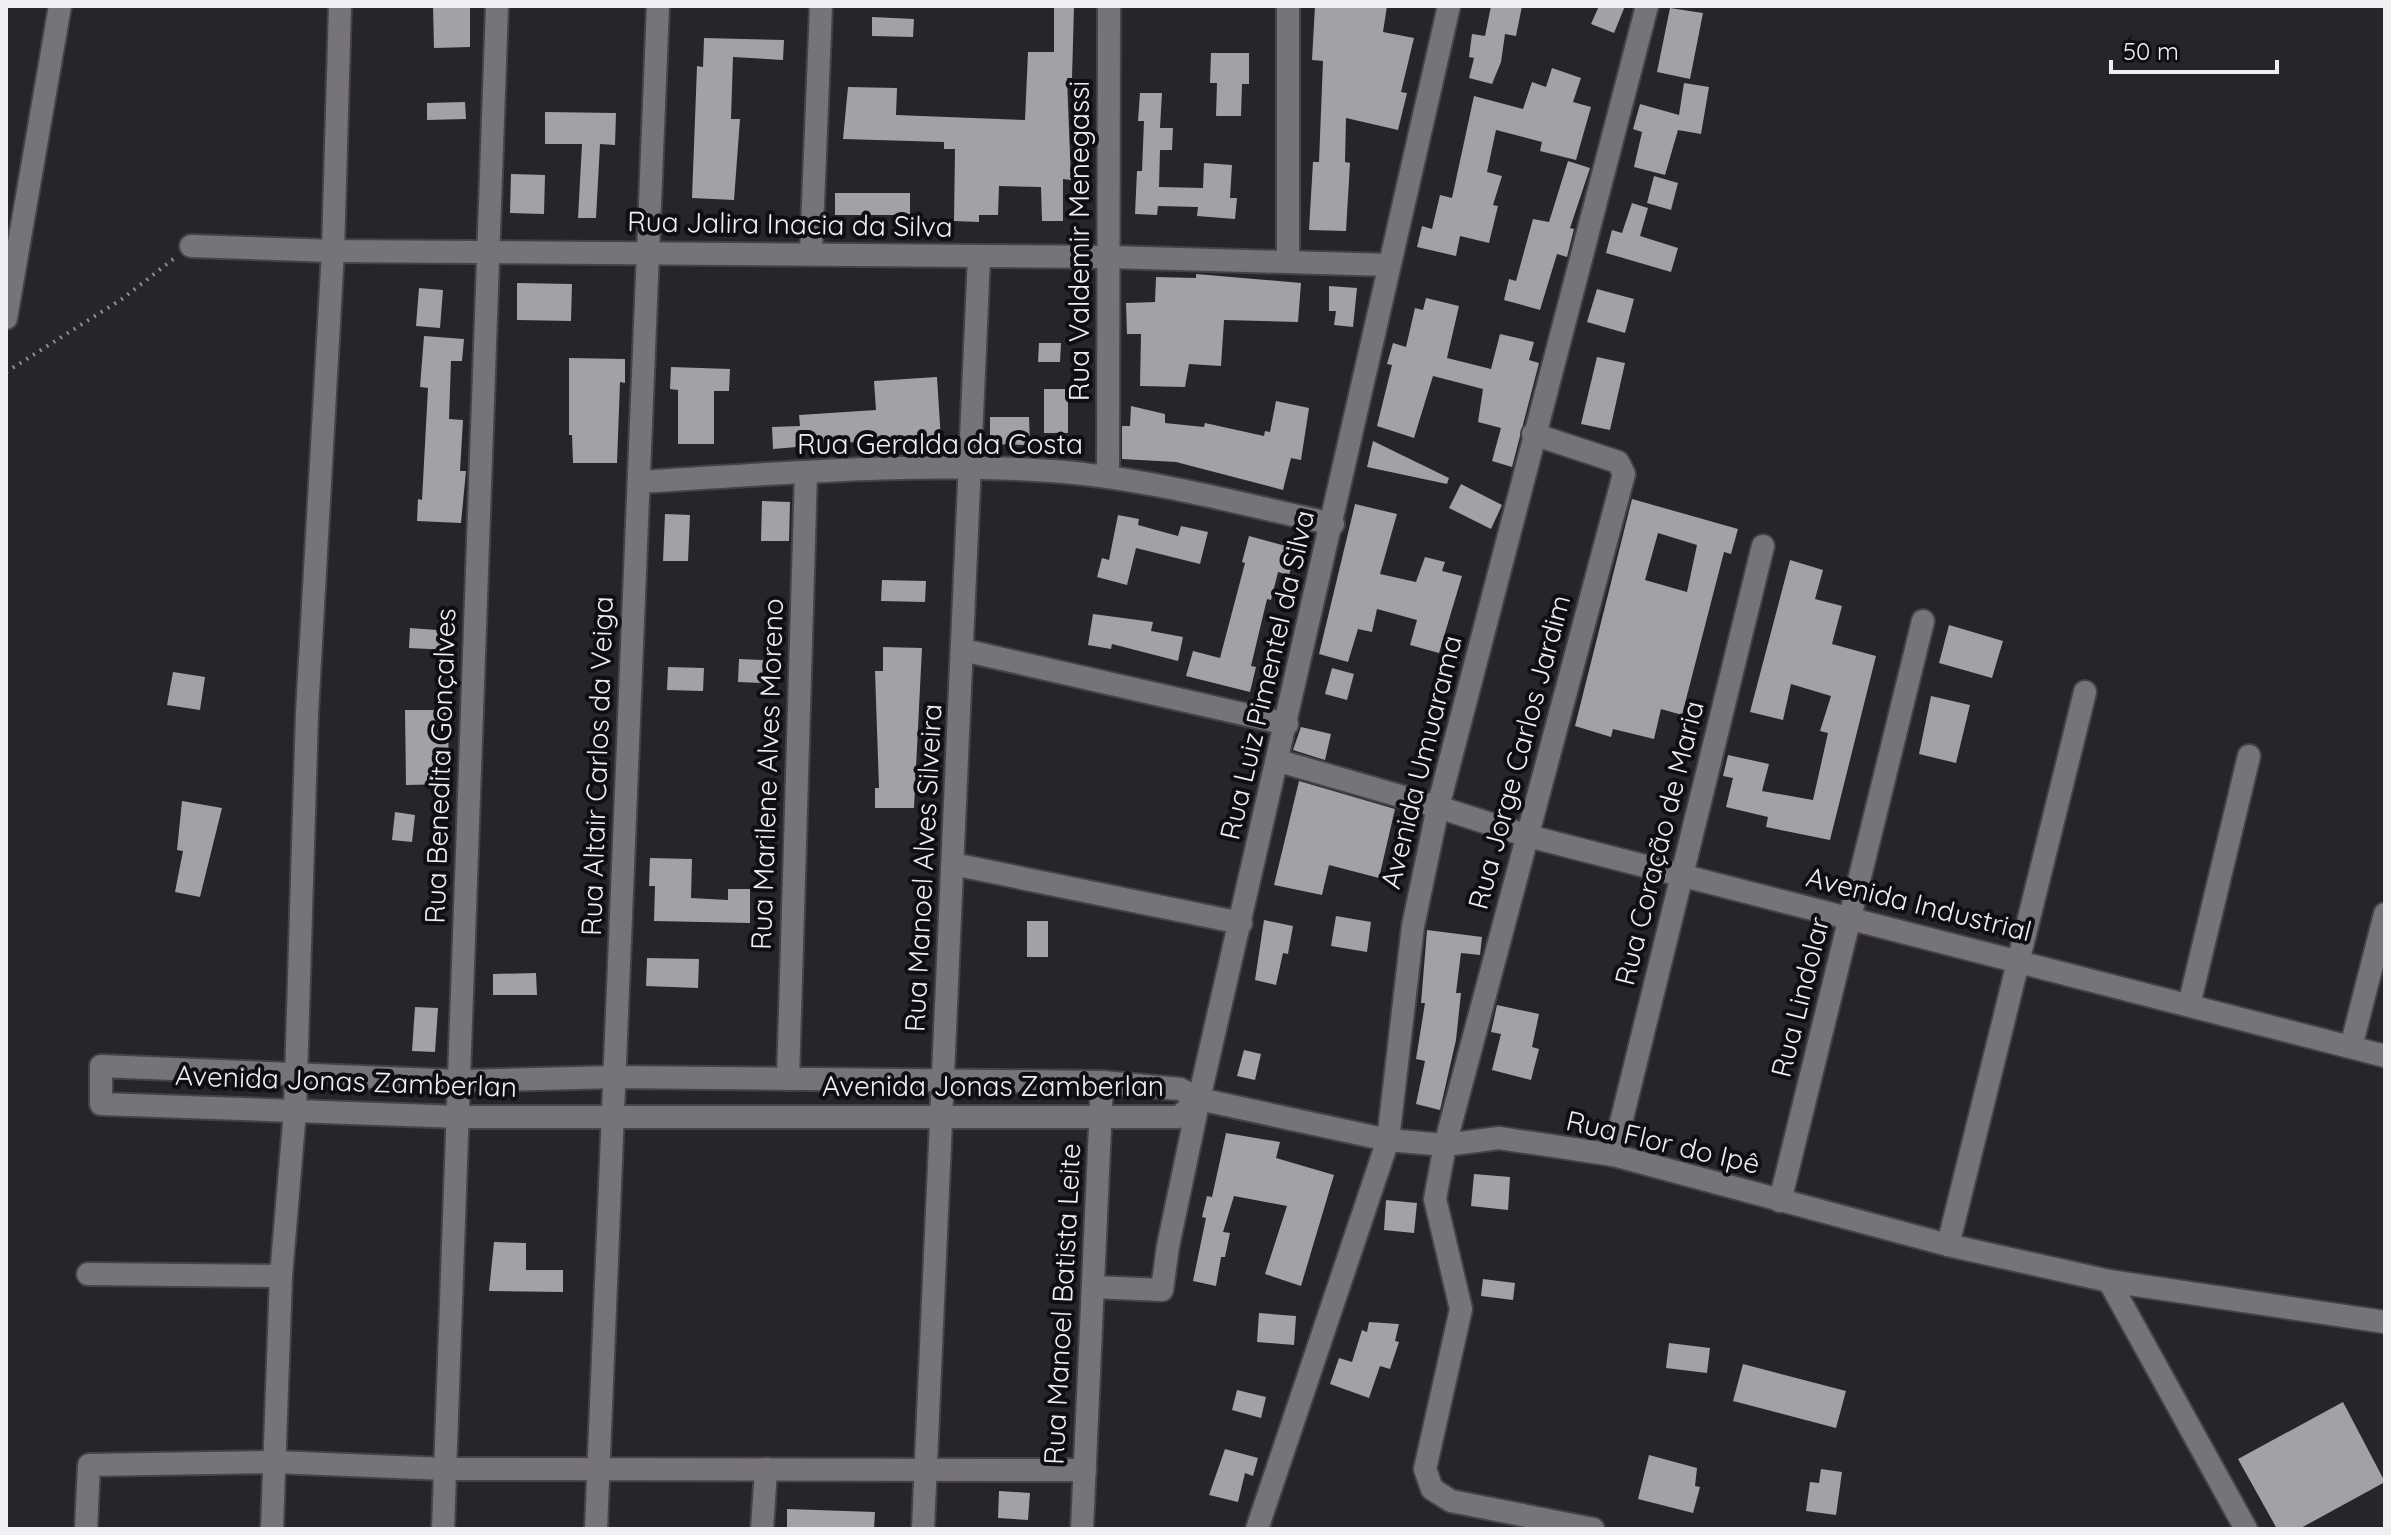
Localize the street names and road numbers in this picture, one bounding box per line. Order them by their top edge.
street label: Rua Valdemir Menegassi [1061,81,1096,401]
street label: Rua Jalira Inacia da Silva [627,203,953,244]
street label: Rua Geralda da Costa [797,426,1083,461]
street label: Rua Luiz Pimentel da Silva [1212,507,1321,843]
street label: Rua Jorge Carlos Jardim [1460,591,1577,913]
street label: Rua Altair Carlos da Veiga [573,596,620,936]
street label: Rua Marilene Alves Moreno [743,598,790,950]
street label: Rua Benedita Gonçalves [417,608,462,924]
street label: Avenida Umuarama [1372,632,1469,892]
street label: Rua Coração de Maria [1606,697,1711,989]
street label: Rua Manoel Alves Silveira [896,703,949,1033]
street label: Avenida Industrial [1803,859,2035,948]
street label: Rua Lindolar [1763,913,1836,1081]
street label: Avenida Jonas Zamberlan [174,1057,518,1104]
street label: Avenida Jonas Zamberlan [822,1068,1164,1103]
street label: Rua Flor do Ipê [1563,1102,1763,1181]
street label: Rua Manoel Batista Leite [1036,1142,1087,1466]

